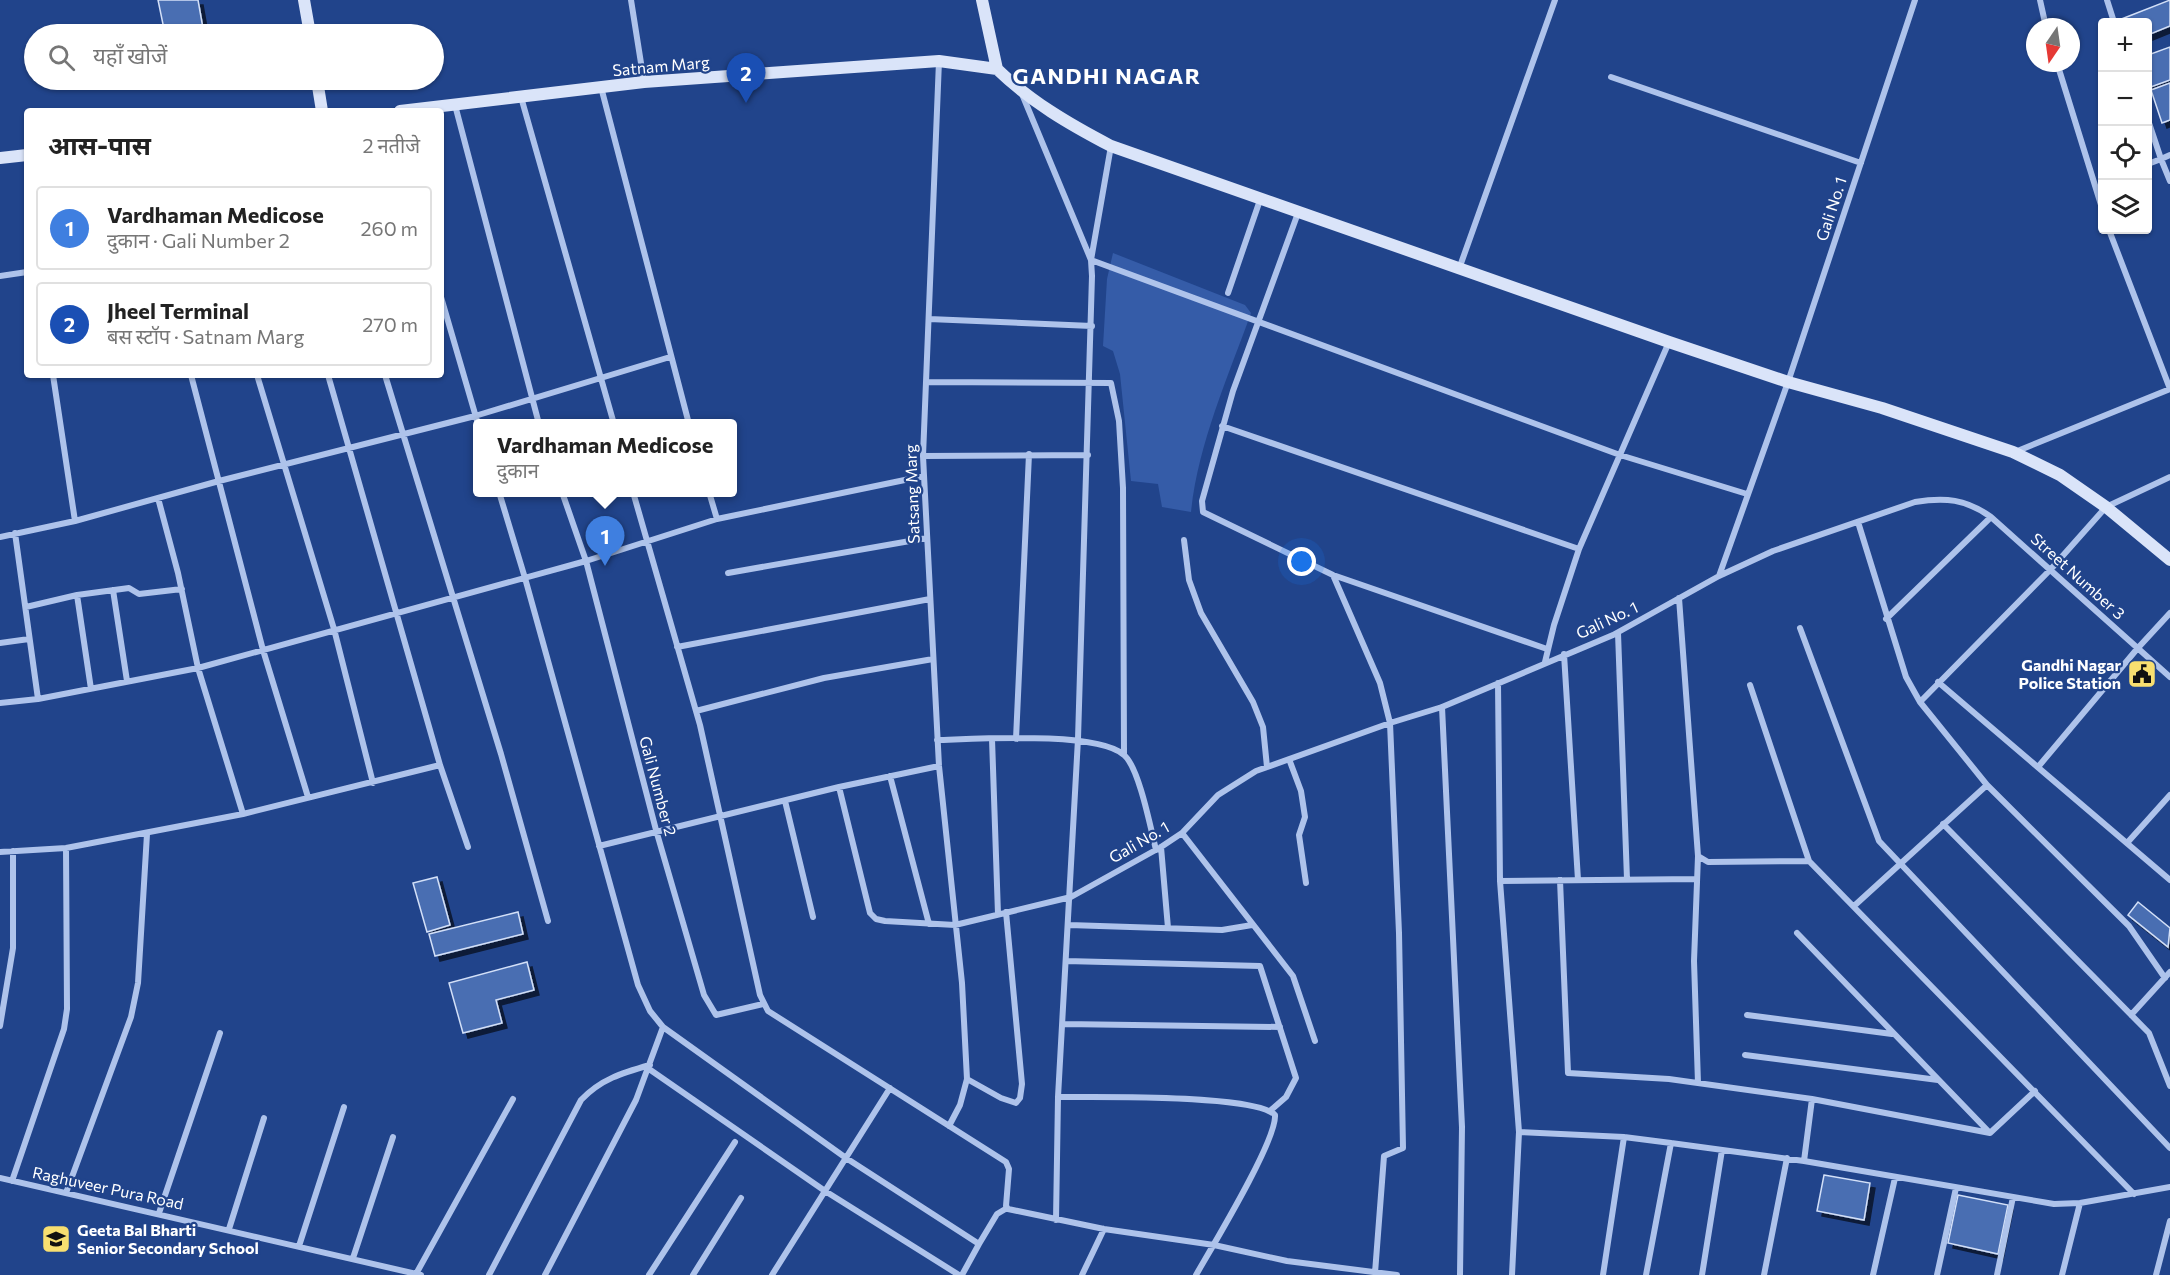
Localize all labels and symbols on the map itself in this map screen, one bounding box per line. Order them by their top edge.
north arrow [2026,18,2080,72]
street label: Satnam Marg [612,52,711,79]
pin: 2 [726,54,766,103]
district label: GANDHI NAGAR [1013,62,1201,89]
street label: Gali No. 1 [1811,174,1850,243]
street label: Satsang Marg [900,444,923,544]
pin: 1 [586,516,624,566]
street label: Street Number 3 [2027,529,2129,623]
your location [1287,547,1316,576]
street label: Gali No. 1 [1573,597,1641,642]
place label: Gandhi Nagar Police Station [2019,655,2121,692]
public building icon: Gandhi Nagar Police Station [2126,658,2158,690]
street label: Gali Number 2 [636,734,681,838]
street label: Gali No. 1 [1105,817,1172,866]
street label: Raghuveer Pura Road [31,1162,185,1213]
place label: Geeta Bal Bharti Senior Secondary School [77,1220,259,1257]
school or university icon: Geeta Bal Bharti Senior Secondary School [40,1223,72,1255]

